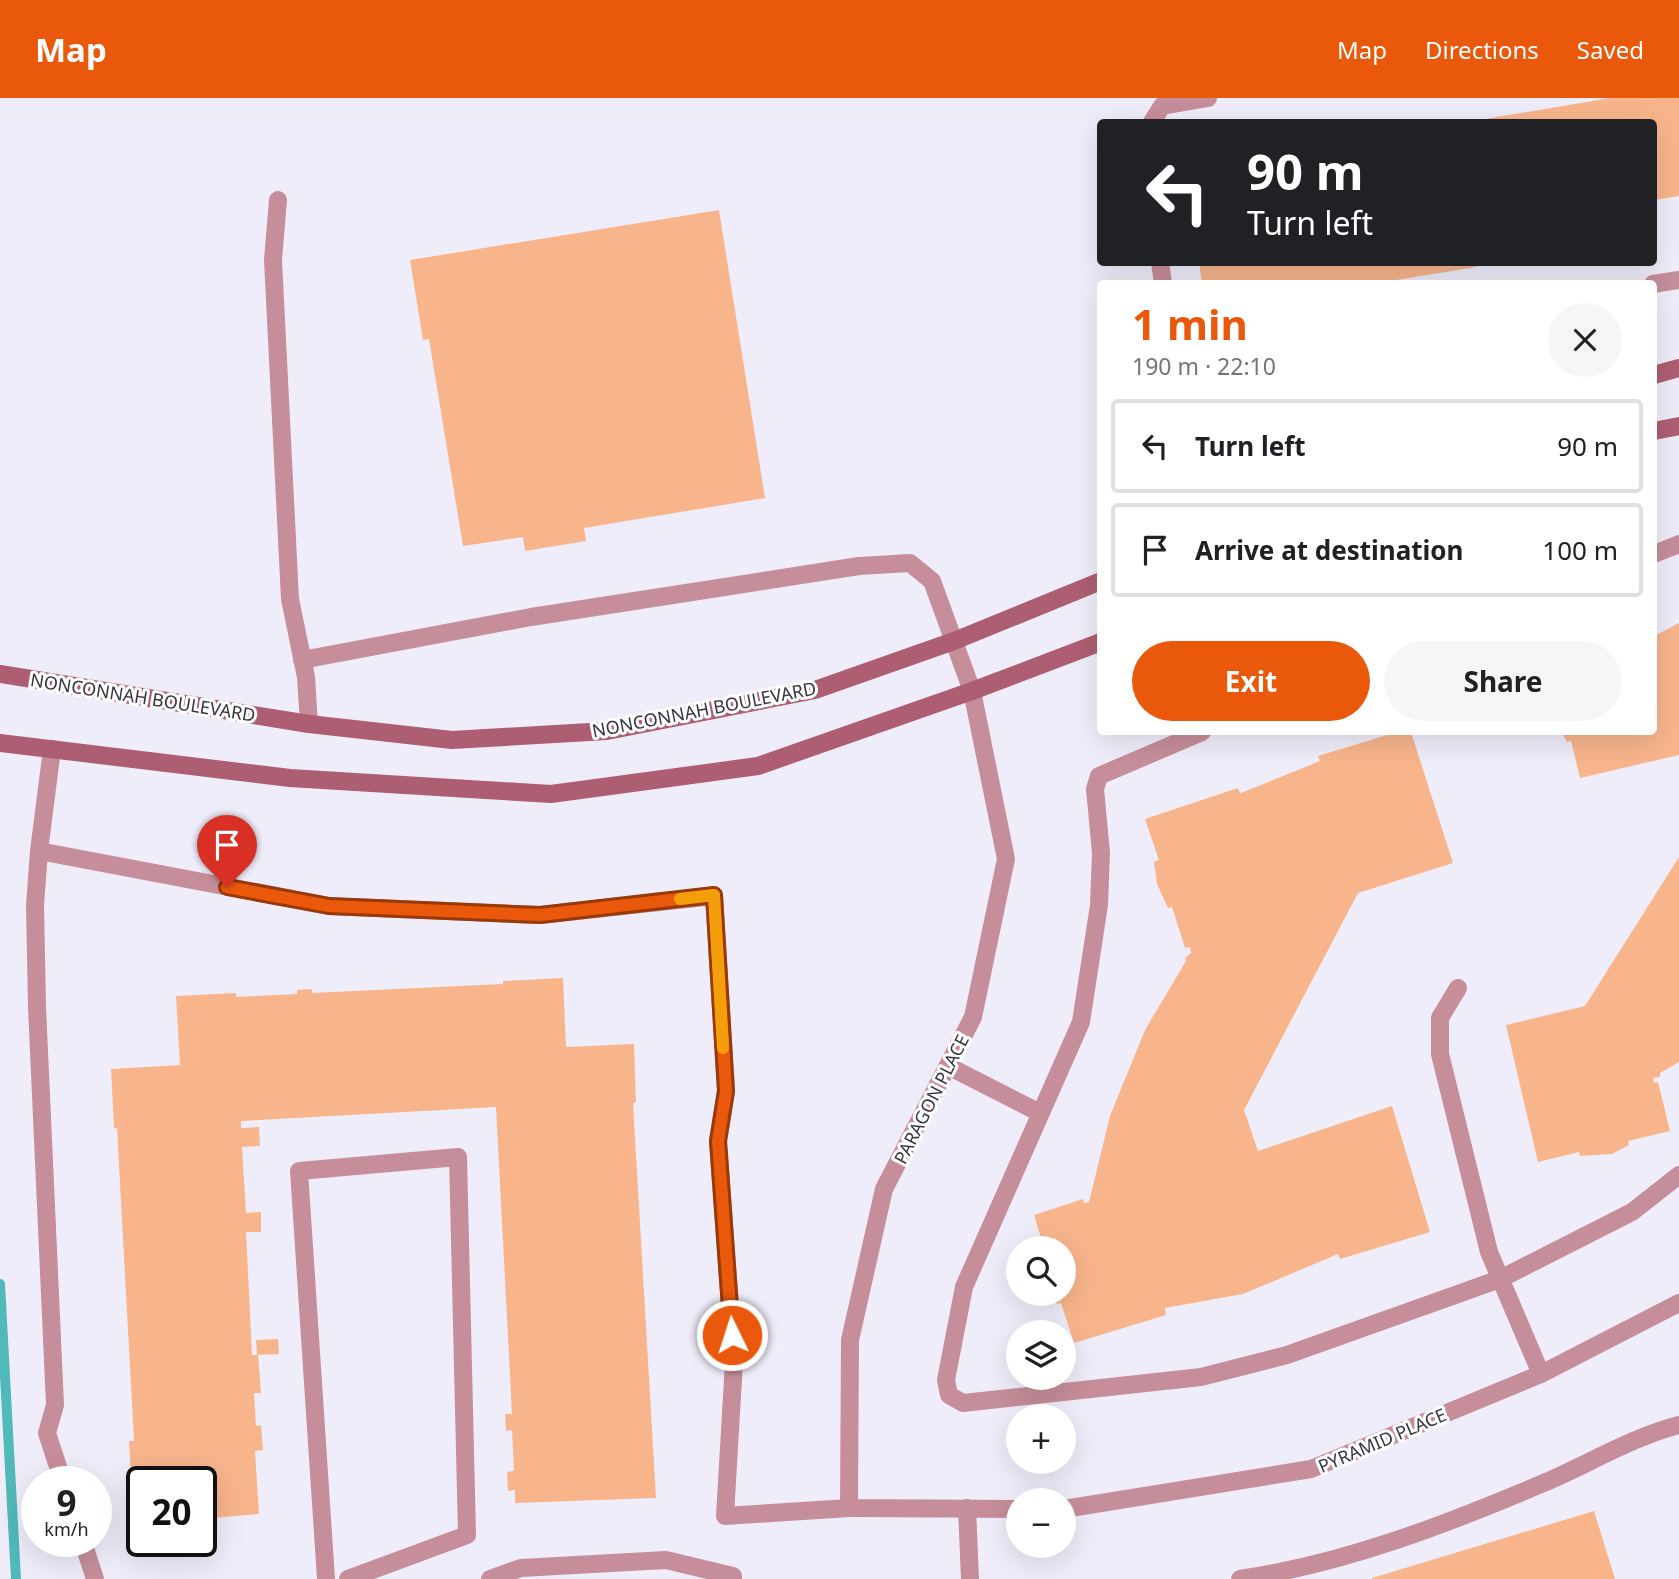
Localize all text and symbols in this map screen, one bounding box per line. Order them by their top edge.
text: Map [35,27,107,72]
text: Map [1337,33,1387,66]
text: Directions [1425,33,1539,66]
text: Saved [1577,33,1644,66]
text: 90 m [1247,138,1364,204]
icon: left [1132,147,1223,238]
text: Turn left [1247,201,1373,244]
text: 1 min [1132,295,1248,352]
button: close [1548,303,1622,377]
text: 190 m · 22:10 [1132,350,1276,382]
icon: left [1136,427,1174,465]
text: Turn left [1195,428,1306,464]
text: 90 m [1557,428,1618,464]
icon: arrive [1136,531,1174,569]
text: Arrive at destination [1195,532,1464,568]
text: 100 m [1542,532,1618,568]
button: Exit [1132,641,1370,721]
button: Share [1384,641,1622,721]
street label: NONCONNAH BOULEVARD [29,667,257,727]
street label: NONCONNAH BOULEVARD [590,676,818,742]
pin [197,815,257,887]
icon: arrive [208,826,246,864]
street label: PARAGON PLACE [888,1030,974,1168]
map controls [1006,1236,1076,1558]
button: search [1006,1236,1076,1306]
position arrow [695,1298,769,1372]
button: layers [1006,1320,1076,1390]
street label: PYRAMID PLACE [1314,1402,1450,1478]
button: + [1006,1404,1076,1474]
speed limit sign: 20 [126,1466,217,1557]
text: 9 [56,1479,77,1526]
button: − [1006,1488,1076,1558]
text: km/h [44,1517,89,1541]

